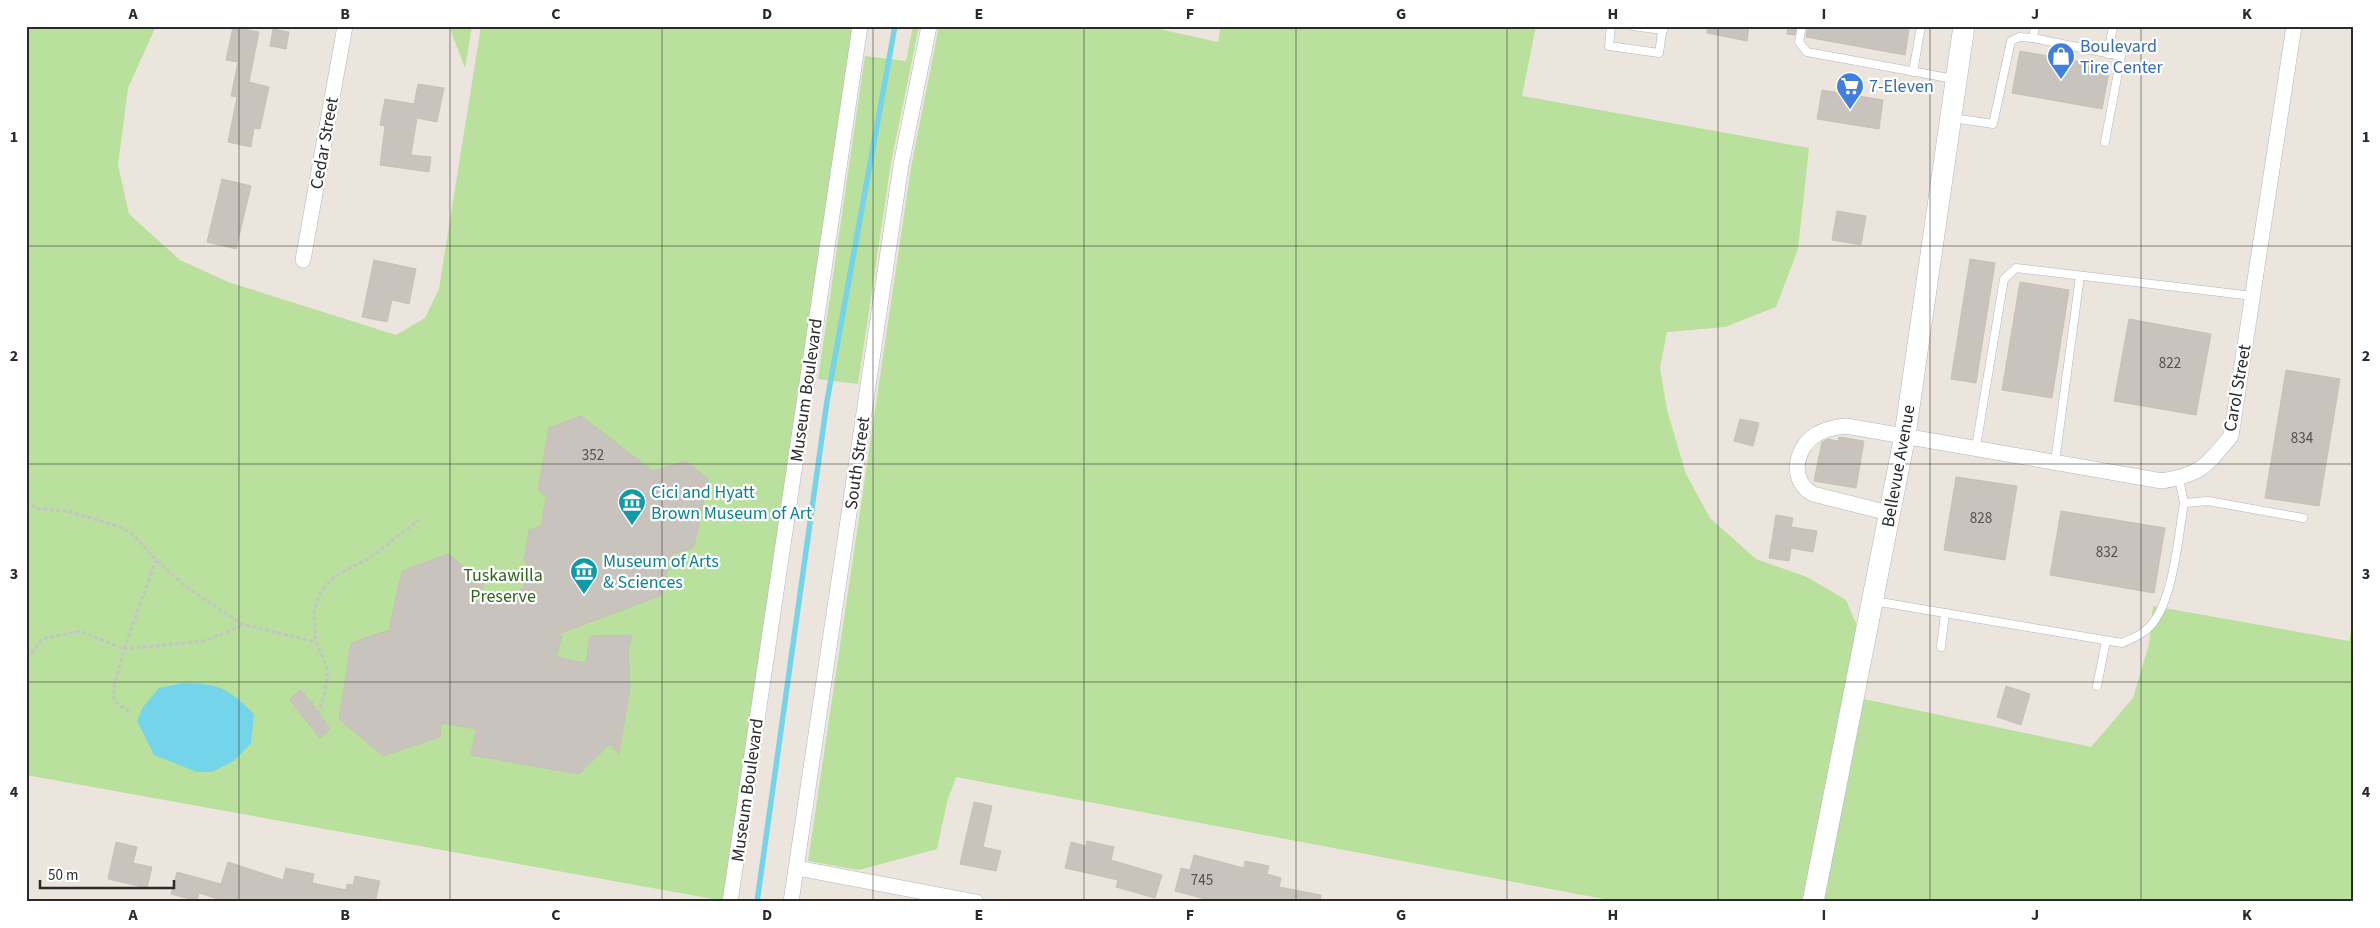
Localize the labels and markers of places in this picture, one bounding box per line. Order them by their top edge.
place label: Boulevard Tire Center [2080,34,2163,80]
shop icon: Boulevard Tire Center [2046,41,2076,80]
supermarket icon: 7-Eleven [1835,71,1865,110]
place label: 7-Eleven [1869,74,1934,99]
place label: Cici and Hyatt Brown Museum of Art [651,480,812,526]
museum icon: Cici and Hyatt Brown Museum of Art [617,487,647,526]
place label: Museum of Arts & Sciences [603,549,719,595]
museum icon: Museum of Arts & Sciences [569,556,599,595]

